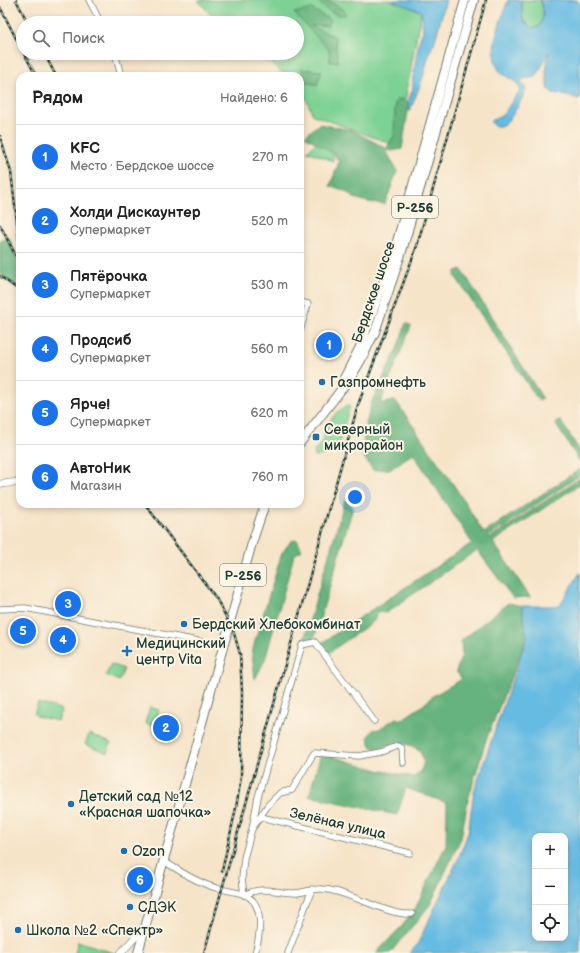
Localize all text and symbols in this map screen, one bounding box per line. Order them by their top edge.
search box [16,16,304,60]
icon: search [30,27,52,49]
text: Поиск [62,29,105,48]
text: Рядом [32,88,83,108]
text: Найдено: 6 [220,90,288,106]
text: KFC [70,139,100,158]
text: 1 [42,149,48,165]
text: 270 m [252,149,288,165]
text: Место · Бердское шоссе [70,158,214,174]
road number: Р-256 [392,196,438,218]
text: Холди Дискаунтер [70,203,201,222]
text: 2 [41,213,49,229]
text: 520 m [251,213,288,229]
text: Супермаркет [70,222,151,238]
street label: Бердское шоссе [348,239,399,345]
text: Пятёрочка [70,267,147,286]
text: 3 [41,277,49,293]
text: 530 m [251,277,288,293]
text: Супермаркет [70,286,151,302]
pin: 1 [316,330,342,360]
text: Продсиб [70,331,132,350]
text: 4 [41,341,49,357]
text: 560 m [251,341,288,357]
text: Супермаркет [70,350,151,366]
place label: Газпромнефть [330,374,426,391]
marker: Газпромнефть [317,377,327,387]
text: Ярче! [70,395,110,414]
text: 5 [41,405,49,421]
text: 620 m [250,405,288,421]
text: Супермаркет [70,414,151,430]
place label: Северный микрорайон [324,421,403,454]
marker: Северный микрорайон [311,432,321,442]
text: АвтоНик [70,459,131,478]
text: 6 [41,469,49,485]
text: 760 m [252,469,288,485]
text: Магазин [70,478,122,494]
your location [345,487,365,507]
road number: Р-256 [220,564,266,586]
pin: 3 [55,589,81,619]
pin: 5 [10,616,36,646]
place label: Бердский Хлебокомбинат [192,616,361,633]
marker: Бердский Хлебокомбинат [179,619,189,629]
pin: 4 [50,625,76,655]
place label: Медицинский центр Vita [136,635,226,668]
marker: Медицинский центр Vita [121,645,133,657]
pin: 2 [153,713,179,743]
place label: Детский сад №12 «Красная шапочка» [79,788,211,821]
marker: Детский сад №12 «Красная шапочка» [66,799,76,809]
street label: Зелёная улица [288,804,388,843]
map controls [532,833,568,941]
button: + [532,833,568,869]
place label: Ozon [132,843,165,860]
marker: Ozon [119,846,129,856]
pin: 6 [127,865,153,895]
button: − [532,869,568,905]
place label: СДЭК [138,899,177,916]
marker: СДЭК [125,902,135,912]
button: locate [532,905,568,941]
place label: Школа №2 «Спектр» [26,922,164,939]
marker: Школа №2 «Спектр» [13,925,23,935]

